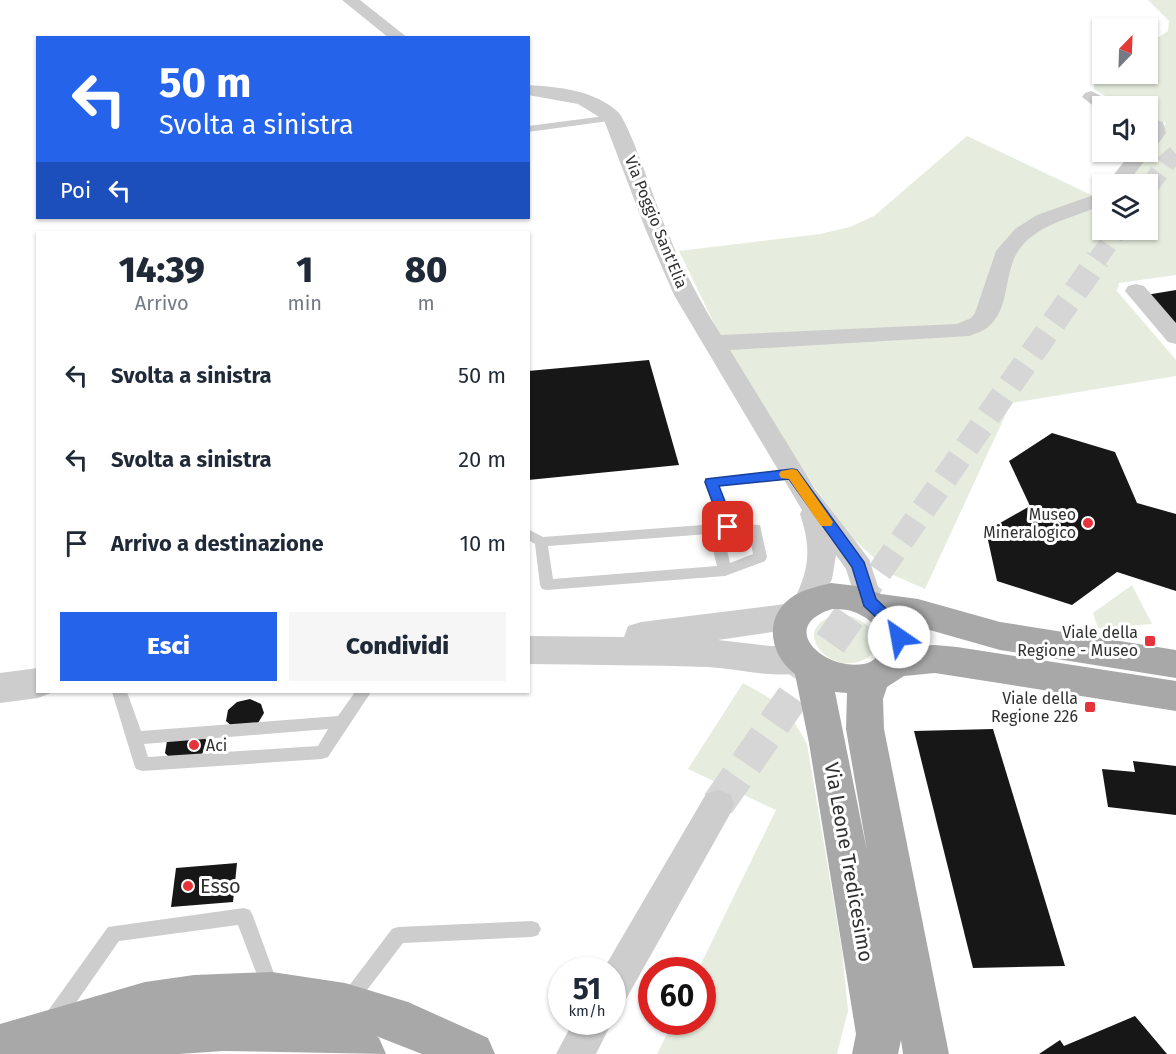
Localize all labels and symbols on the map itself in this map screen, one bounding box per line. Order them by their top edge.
north arrow [1092,18,1158,84]
street label: Via Poggio Sant'Elia [621,153,691,291]
pin [702,501,753,552]
place label: Museo Mineralogico [983,505,1076,542]
marker: Museo Mineralogico [1081,516,1095,530]
position arrow [867,605,931,669]
place label: Viale della Regione - Museo [1017,623,1138,660]
marker: Viale della Regione - Museo [1143,634,1157,648]
place label: Viale della Regione 226 [991,689,1078,726]
marker: Viale della Regione 226 [1083,700,1097,714]
place label: Aci [206,736,227,755]
marker: Aci [187,738,201,752]
street label: Via Leone Tredicesimo [820,760,878,964]
place label: Esso [200,874,241,898]
marker: Esso [181,879,195,893]
speed limit sign: 60 [638,957,716,1035]

